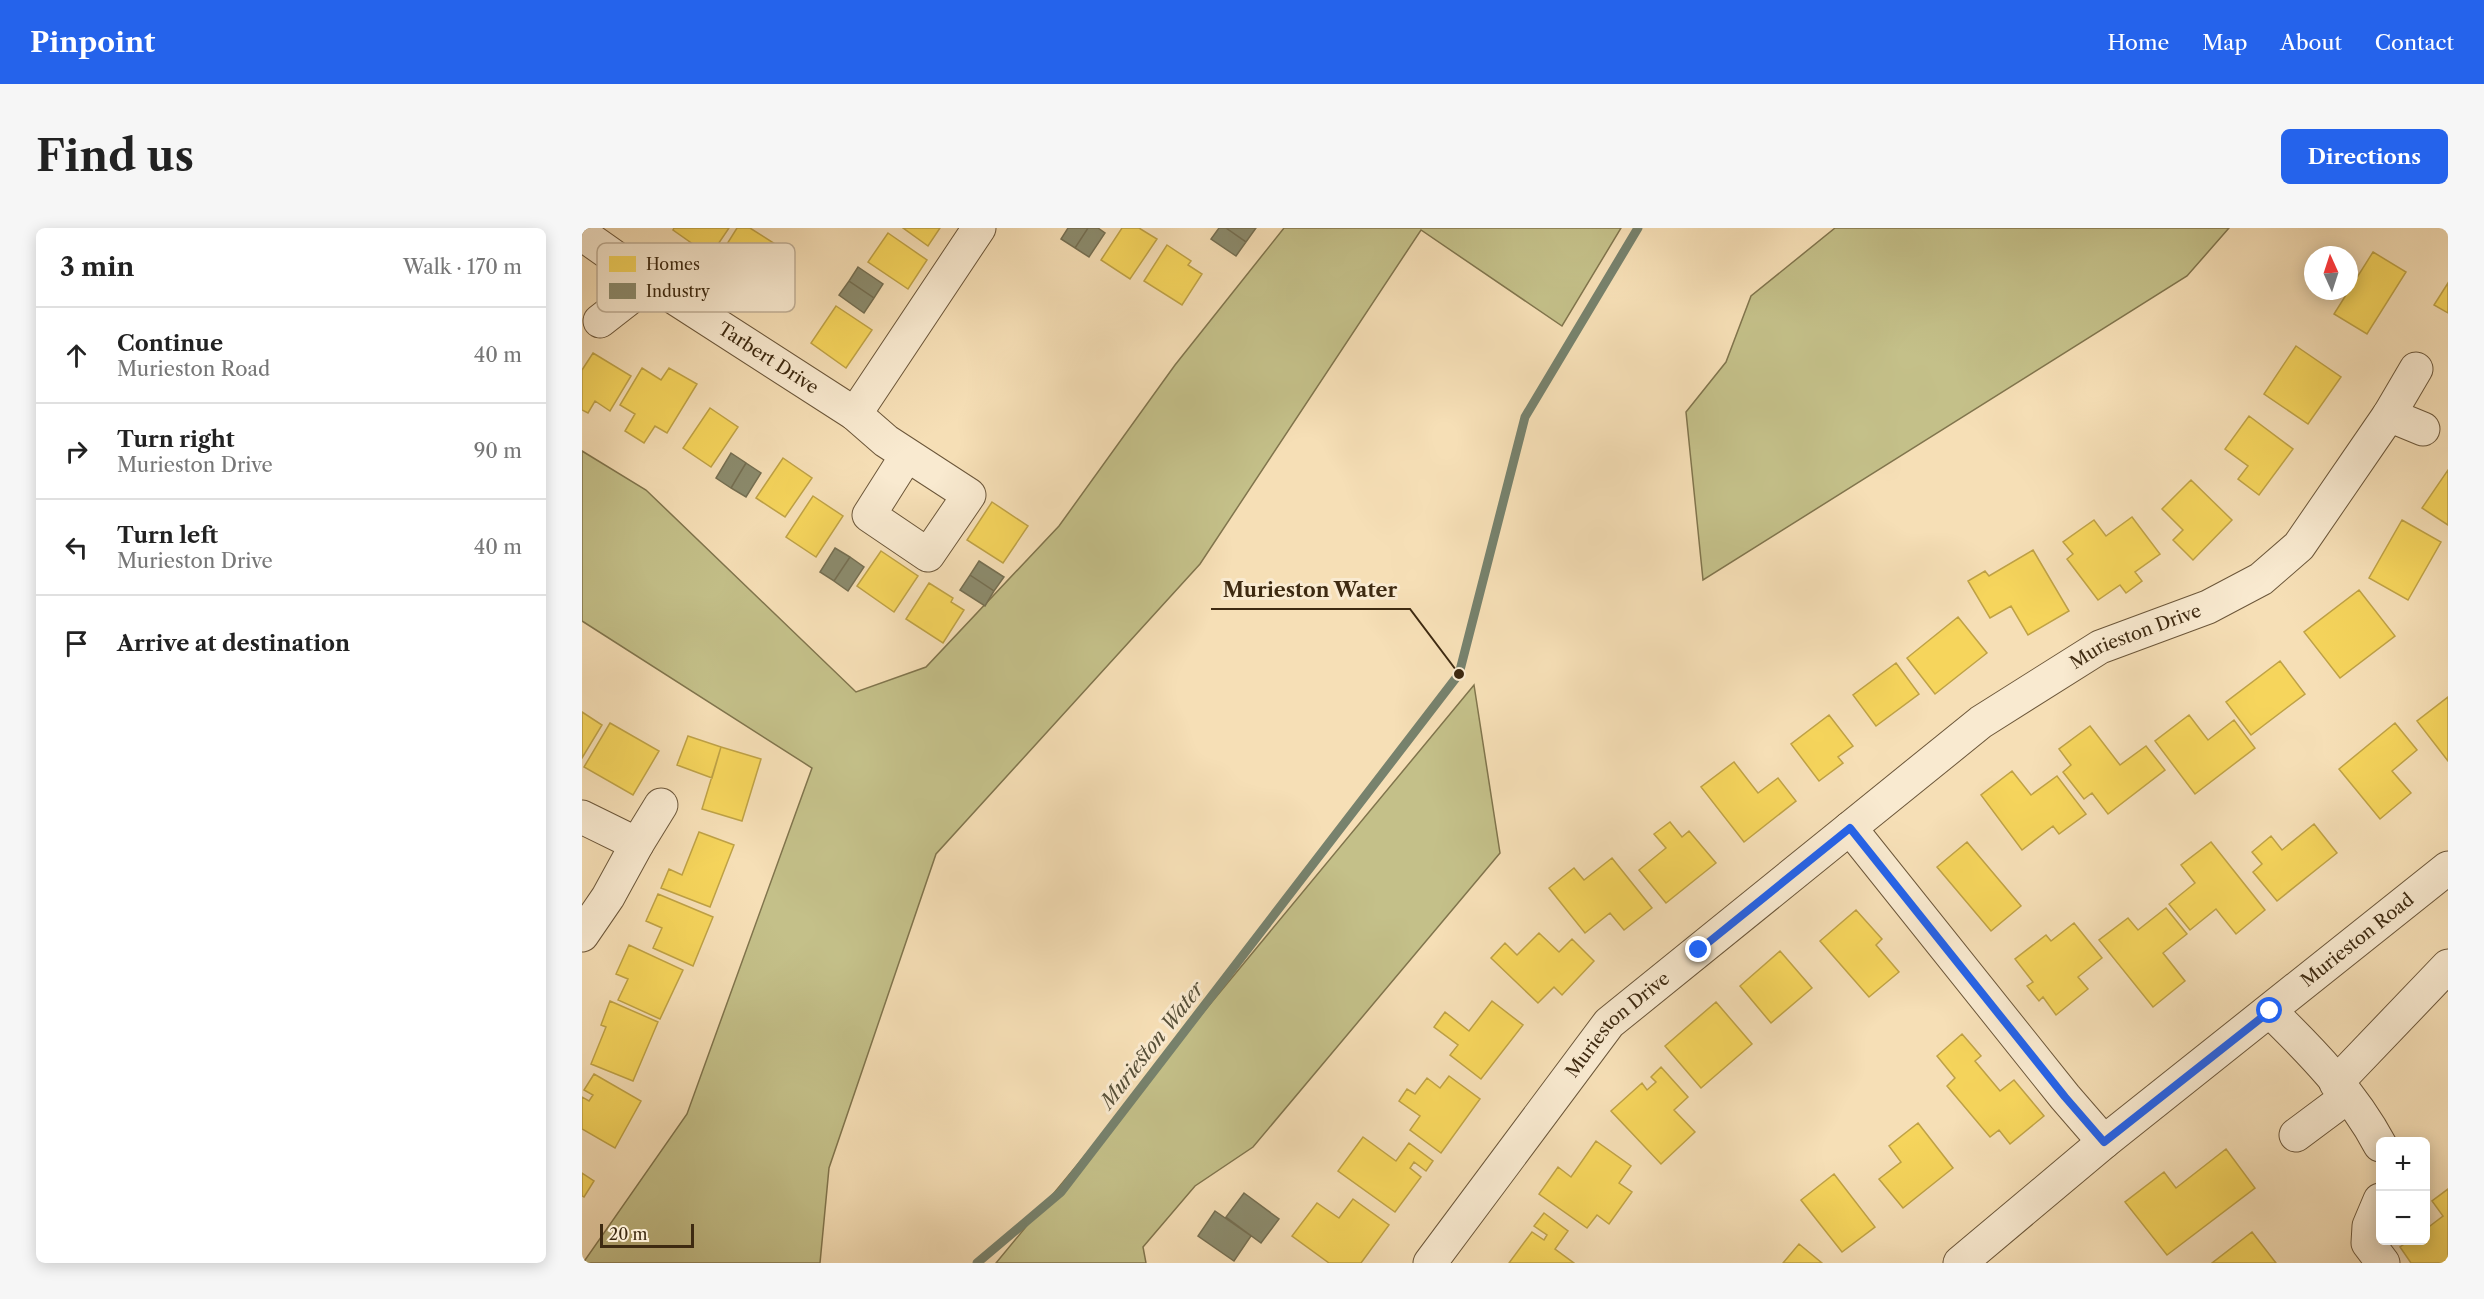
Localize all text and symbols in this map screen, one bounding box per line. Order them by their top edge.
text: Pinpoint [30,25,155,59]
text: Home [2108,30,2169,55]
text: Map [2202,30,2247,55]
text: About [2280,30,2342,55]
text: Contact [2375,30,2454,55]
button: Directions [2281,129,2448,184]
text: Find us [36,130,194,182]
legend [597,243,795,312]
north arrow [2304,246,2358,300]
text: 3 min [60,251,134,283]
text: Homes [646,254,700,274]
text: Walk · 170 m [403,255,522,279]
text: Industry [646,281,711,301]
street label: Tarbert Drive [714,318,823,399]
text: Continue [117,330,223,357]
icon: ahead [60,339,93,372]
text: 40 m [474,343,522,367]
text: Murieston Road [117,357,270,381]
text: Turn right [117,426,235,453]
icon: right [60,435,93,468]
text: 90 m [474,439,522,463]
text: Murieston Drive [117,453,273,477]
text: Turn left [117,522,218,549]
icon: left [60,531,93,564]
text: 40 m [474,535,522,559]
text: Murieston Drive [117,549,273,573]
callout: Murieston Water [1211,571,1410,609]
text: Murieston Water [1223,578,1397,602]
street label: Murieston Drive [2066,600,2204,674]
icon: arrive [60,627,93,660]
text: Arrive at destination [117,630,350,657]
street label: Murieston Road [2297,889,2418,992]
route end [1685,936,1711,962]
street label: Murieston Drive [1561,967,1674,1082]
water label: Murieston Water [1094,976,1210,1115]
route start [2256,997,2282,1023]
map controls [2376,1137,2430,1245]
button: + [2376,1137,2430,1191]
button: − [2376,1191,2430,1245]
scale bar [600,1221,694,1248]
text: 20 m [609,1224,648,1244]

